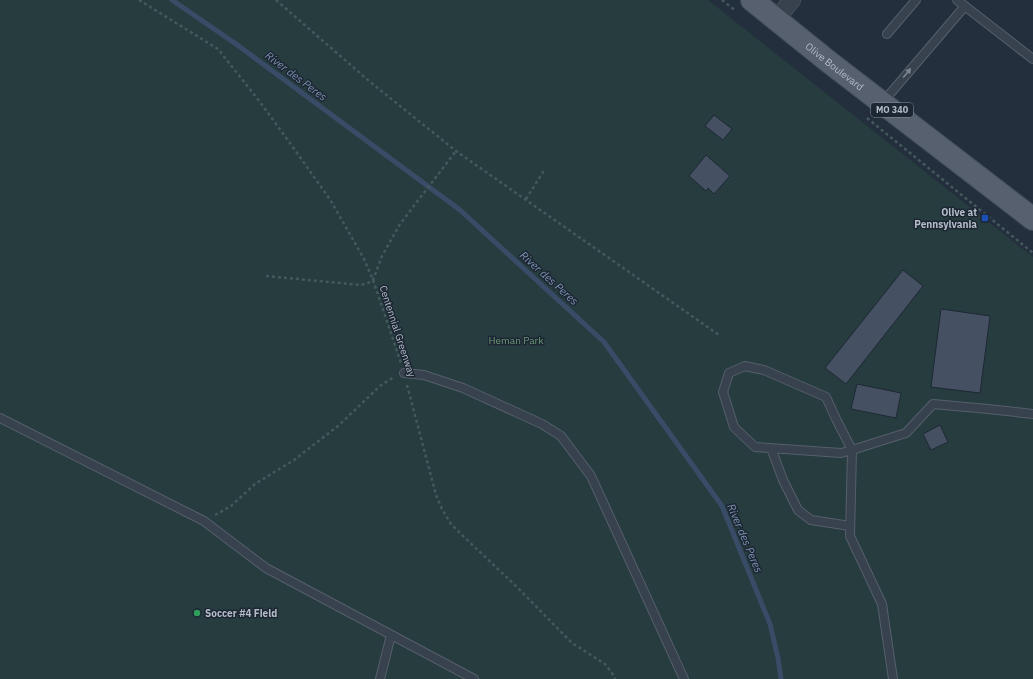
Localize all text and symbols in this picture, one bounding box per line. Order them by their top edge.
street label: Olive Boulevard [803,40,866,93]
water label: River des Peres [262,48,330,104]
one-way arrow [903,68,912,78]
road number: MO 340 [871,103,913,117]
place label: Olive at Pennsylvania [914,206,977,231]
marker: Olive at Pennsylvania [980,213,990,223]
water label: River des Peres [517,248,581,308]
street label: Centennial Greenway [377,284,418,379]
park label: Heman Park [489,334,544,347]
water label: River des Peres [724,501,766,575]
place label: Soccer #4 Field [205,607,277,620]
marker: Soccer #4 Field [192,608,202,618]

